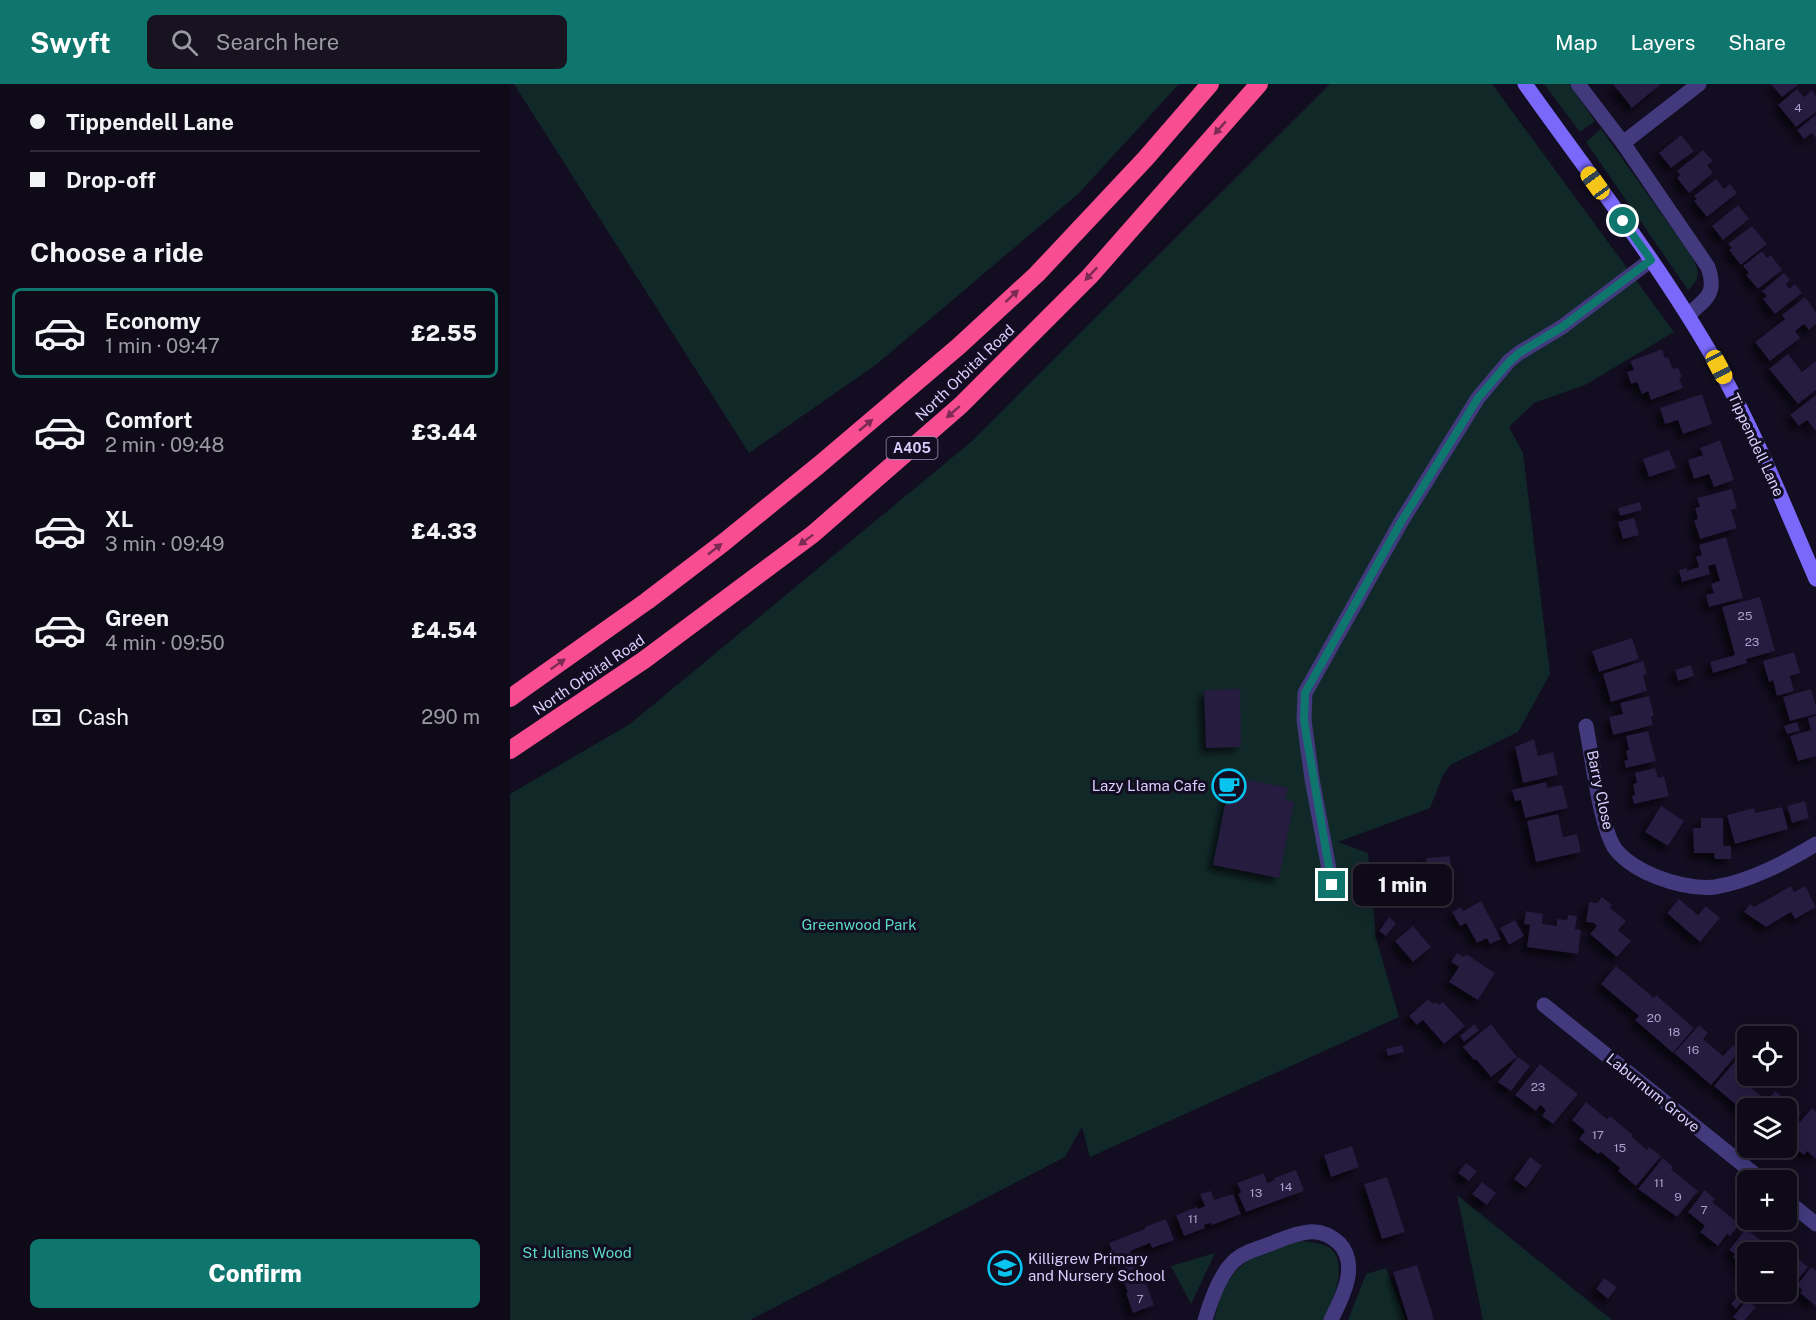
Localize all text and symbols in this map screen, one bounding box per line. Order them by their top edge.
search box [147,15,567,69]
text: Swyft [30,26,111,59]
icon: search [168,26,201,59]
text: Search here [216,29,339,55]
text: Map [1555,30,1598,55]
text: Layers [1631,30,1695,55]
text: Share [1728,30,1786,55]
house number: 4 [1794,101,1802,115]
text: Tippendell Lane [66,109,234,135]
one-way arrow [1214,120,1227,135]
car [1577,163,1613,203]
text: Drop-off [66,167,156,193]
route start [1609,207,1636,234]
text: Choose a ride [30,236,204,268]
one-way arrow [1085,266,1098,281]
one-way arrow [1005,290,1019,304]
icon: car [33,306,87,360]
text: Economy [105,308,201,334]
text: £2.55 [411,320,477,346]
street label: North Orbital Road [912,321,1018,424]
text: 1 min · 09:47 [105,334,220,358]
car [1703,347,1735,387]
street label: Tippendell Lane [1725,391,1788,499]
icon: car [33,405,87,459]
one-way arrow [946,405,961,418]
text: Comfort [105,407,192,433]
text: £3.44 [412,419,477,445]
one-way arrow [858,419,873,432]
text: 2 min · 09:48 [105,433,224,457]
road number: A405 [886,437,938,459]
icon: car [33,504,87,558]
text: XL [105,506,133,532]
text: £4.33 [411,518,477,544]
text: 3 min · 09:49 [105,532,225,556]
one-way arrow [798,533,813,545]
one-way arrow [707,542,723,555]
icon: car [33,603,87,657]
text: Green [105,605,169,631]
house number: 25 [1738,609,1753,623]
text: £4.54 [411,617,477,643]
text: 4 min · 09:50 [105,631,225,655]
street label: North Orbital Road [530,631,648,718]
house number: 23 [1745,635,1759,649]
one-way arrow [549,658,565,670]
icon: cash [30,701,63,734]
text: Cash [78,704,129,730]
text: 290 m [421,705,480,729]
street label: Barry Close [1584,749,1617,831]
cafe icon: Lazy Llama Cafe [1211,768,1247,804]
place label: Lazy Llama Cafe [1092,777,1206,794]
callout: 1 min [1353,864,1452,906]
route end [1318,871,1345,898]
text: 1 min [1378,873,1427,897]
park label: Greenwood Park [801,916,917,933]
house number: 20 [1647,1011,1661,1025]
house number: 18 [1668,1025,1681,1039]
map controls [1737,1026,1797,1302]
button: locate [1737,1026,1797,1086]
house number: 16 [1687,1043,1699,1057]
street label: Laburnum Grove [1603,1050,1703,1136]
house number: 23 [1531,1080,1545,1094]
button: layers [1737,1098,1797,1158]
house number: 17 [1592,1128,1604,1142]
house number: 15 [1614,1141,1627,1155]
button: + [1737,1170,1797,1230]
house number: 11 [1654,1176,1664,1190]
house number: 14 [1280,1180,1293,1194]
house number: 13 [1250,1186,1262,1200]
house number: 9 [1674,1190,1682,1204]
house number: 7 [1700,1203,1708,1217]
house number: 11 [1188,1212,1198,1226]
button: Confirm [30,1239,480,1308]
button: − [1737,1242,1797,1302]
park label: St Julians Wood [522,1244,632,1261]
school or university icon: Killigrew Primary and Nursery School [987,1250,1023,1286]
place label: Killigrew Primary and Nursery School [1028,1250,1166,1284]
house number: 7 [1136,1292,1144,1306]

